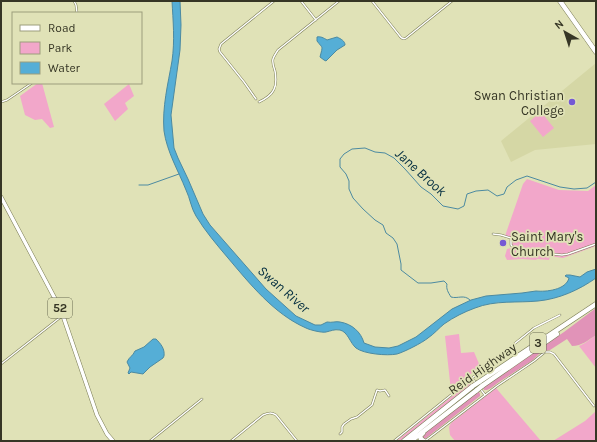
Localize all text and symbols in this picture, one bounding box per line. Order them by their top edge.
legend [12,12,142,84]
north arrow [545,12,585,52]
text: N [552,17,566,32]
text: Road [48,21,76,35]
text: Park [48,41,73,55]
text: Water [48,61,81,75]
place label: Swan Christian College [474,88,564,118]
marker: Swan Christian College [567,97,577,107]
water label: Jane Brook [392,145,450,200]
place label: Saint Mary's Church [511,229,583,259]
marker: Saint Mary's Church [498,238,508,248]
water label: Swan River [254,262,314,317]
road number: 52 [48,298,72,318]
road number: 3 [530,333,546,353]
street label: Reid Highway [445,339,519,397]

